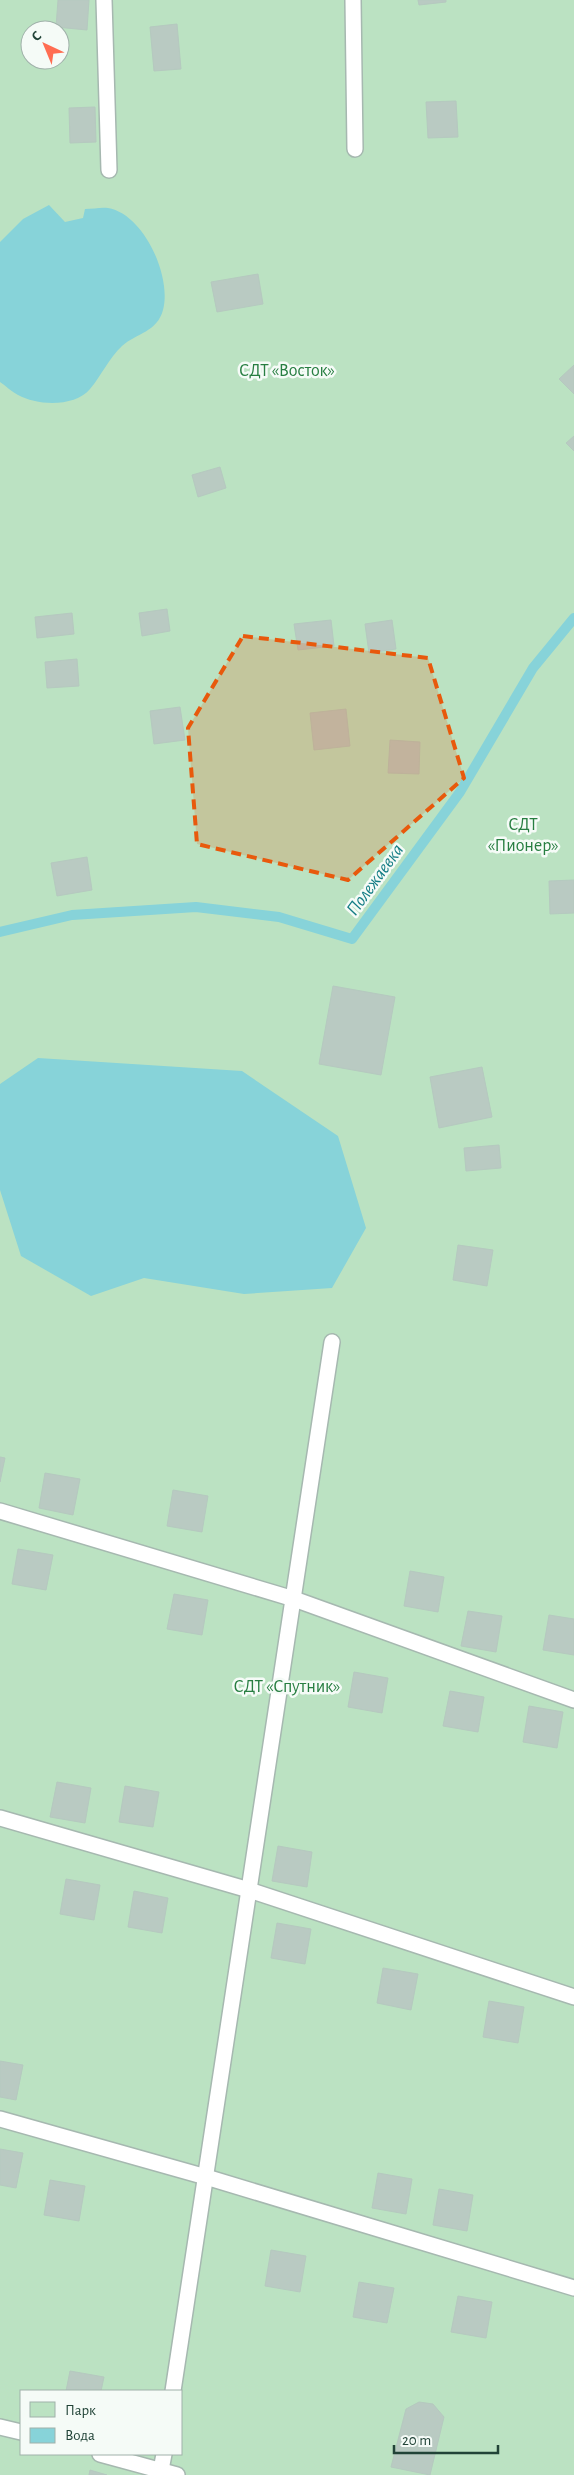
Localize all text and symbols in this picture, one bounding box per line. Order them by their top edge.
north arrow [20,20,70,70]
text: С [29,28,44,44]
park label: СДТ «Восток» [239,362,335,380]
park label: СДТ «Пионер» [487,816,559,855]
water label: Полежаевка [343,841,407,919]
park label: СДТ «Спутник» [234,1678,340,1696]
legend [20,2390,182,2455]
text: Парк [65,2403,96,2418]
scale bar [394,2422,498,2454]
text: Вода [65,2428,95,2443]
text: 20 m [402,2433,431,2448]

